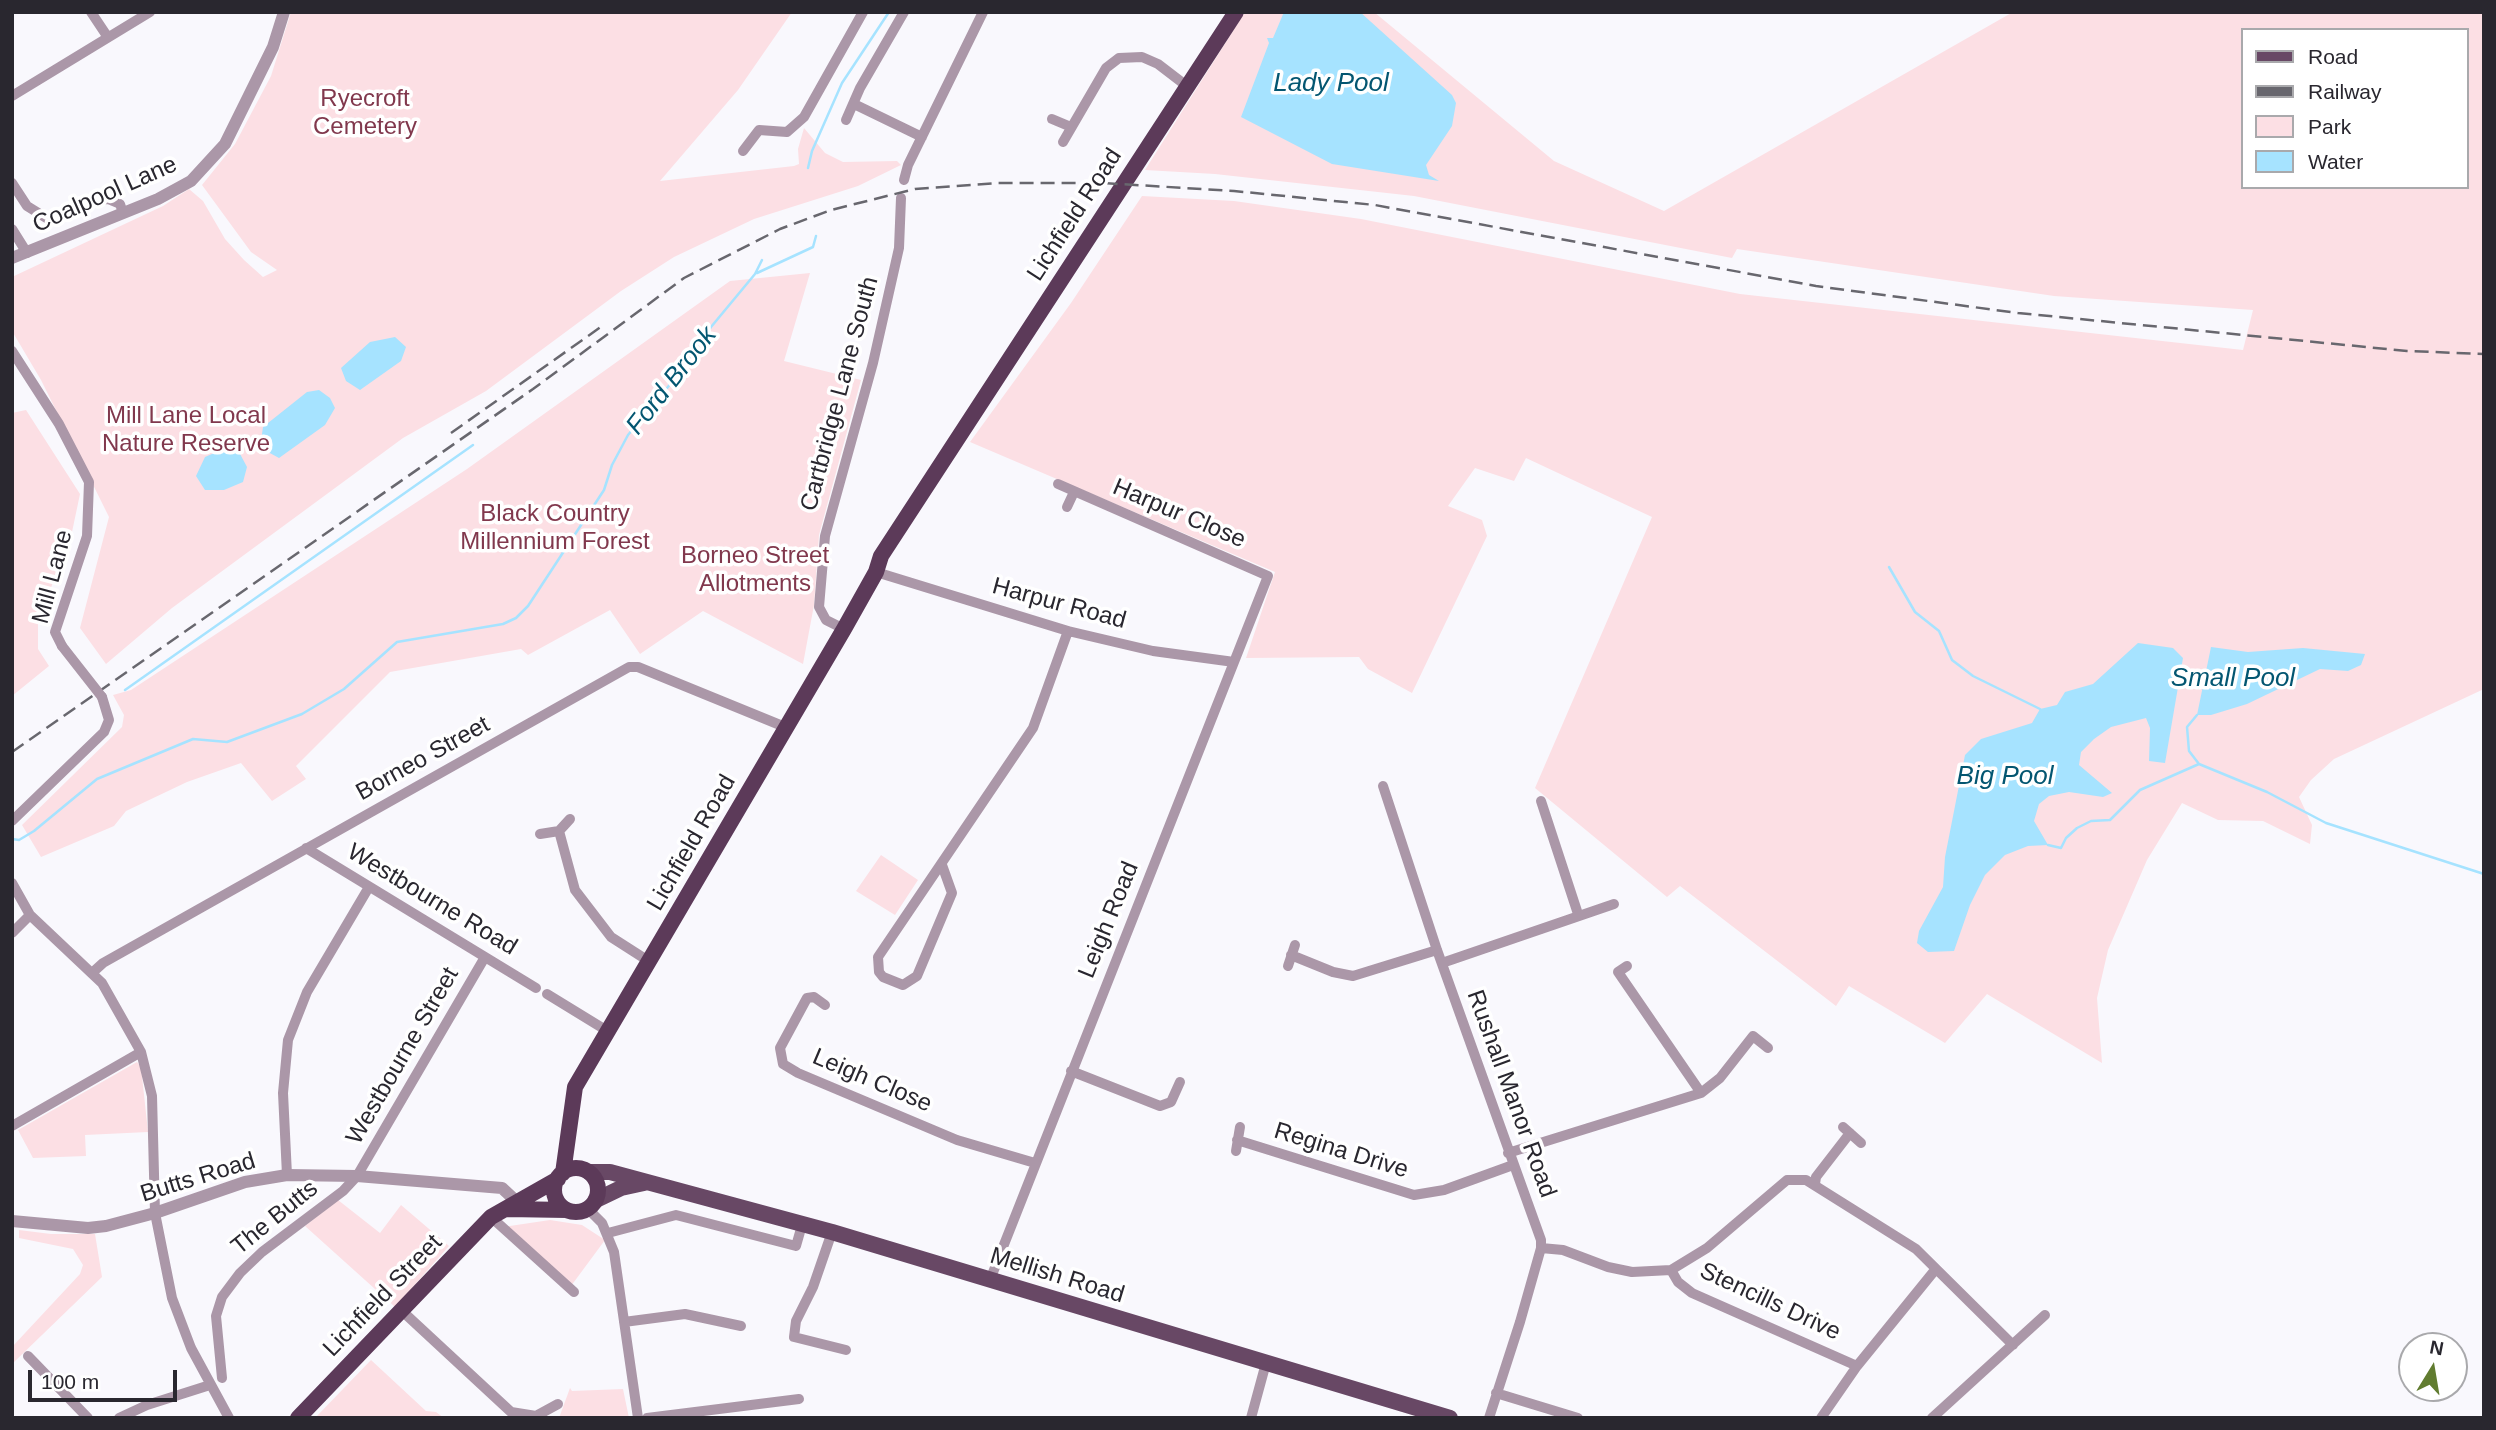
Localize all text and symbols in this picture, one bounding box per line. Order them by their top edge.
legend [2240,28,2468,189]
text: Road [2308,45,2358,68]
water label: Lady Pool [1273,68,1389,100]
text: Railway [2308,80,2382,103]
park label: Ryecroft Cemetery [313,85,417,141]
text: Park [2308,115,2351,138]
street label: Lichfield Road [1022,143,1128,287]
street label: Coalpool Lane [28,150,182,240]
text: Water [2308,150,2363,173]
street label: Cartbridge Lane South [795,274,885,514]
water label: Ford Brook [620,321,724,441]
park label: Mill Lane Local Nature Reserve [102,402,270,458]
street label: Harpur Close [1108,473,1250,555]
park label: Black Country Millennium Forest [460,500,650,556]
street label: Mill Lane [27,527,79,627]
park label: Borneo Street Allotments [681,542,829,598]
street label: Harpur Road [989,572,1129,636]
water label: Small Pool [2171,663,2295,695]
street label: Borneo Street [351,711,495,807]
water label: Big Pool [1957,761,2053,793]
street label: Lichfield Road [642,770,742,916]
street label: Westbourne Road [342,838,522,962]
street label: Leigh Road [1073,858,1145,982]
street label: Westbourne Street [341,962,465,1150]
street label: Rushall Manor Road [1460,986,1562,1202]
street label: Leigh Close [808,1043,936,1119]
street label: Regina Drive [1270,1117,1412,1185]
street label: Butts Road [137,1147,259,1209]
street label: The Butts [226,1174,324,1262]
street label: Lichfield Street [318,1229,448,1363]
street label: Mellish Road [986,1242,1128,1310]
street label: Stencills Drive [1695,1257,1845,1347]
north arrow [2398,1332,2468,1402]
text: N [2428,1336,2445,1359]
scale bar [32,1356,180,1400]
text: 100 m [41,1370,99,1393]

